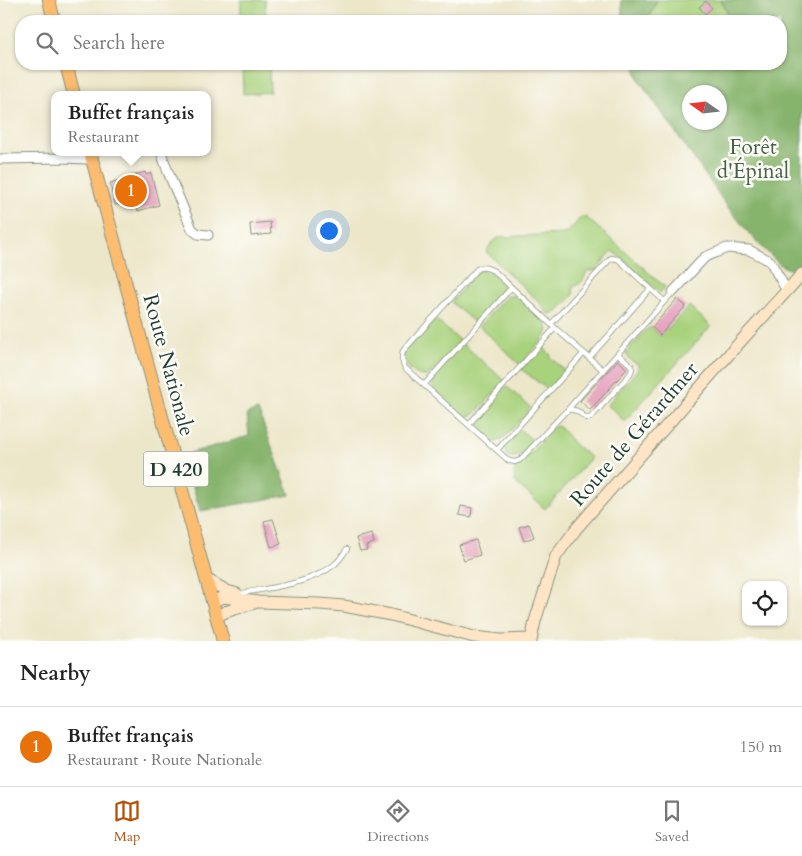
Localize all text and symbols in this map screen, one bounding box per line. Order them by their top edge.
search box [15,15,787,70]
icon: search [33,29,61,57]
text: Search here [73,30,165,56]
north arrow [682,85,727,130]
popup [51,91,211,156]
text: Buffet français [68,100,194,126]
text: Restaurant [68,126,139,148]
park label: Forêt d'Épinal [717,133,789,186]
pin: 1 [115,172,147,210]
your location [316,218,342,244]
street label: Route Nationale [136,291,201,439]
street label: Route de Gérardmer [564,356,705,513]
road number: D 420 [144,452,208,486]
map controls [742,581,787,626]
button: locate [742,581,787,626]
text: Nearby [20,659,91,688]
text: Buffet français [67,723,194,749]
text: 1 [32,736,40,758]
text: 150 m [740,736,782,758]
text: Restaurant · Route Nationale [67,749,262,771]
tab: Map [113,797,141,846]
tab: Directions [367,797,429,846]
tab: Saved [655,797,689,846]

